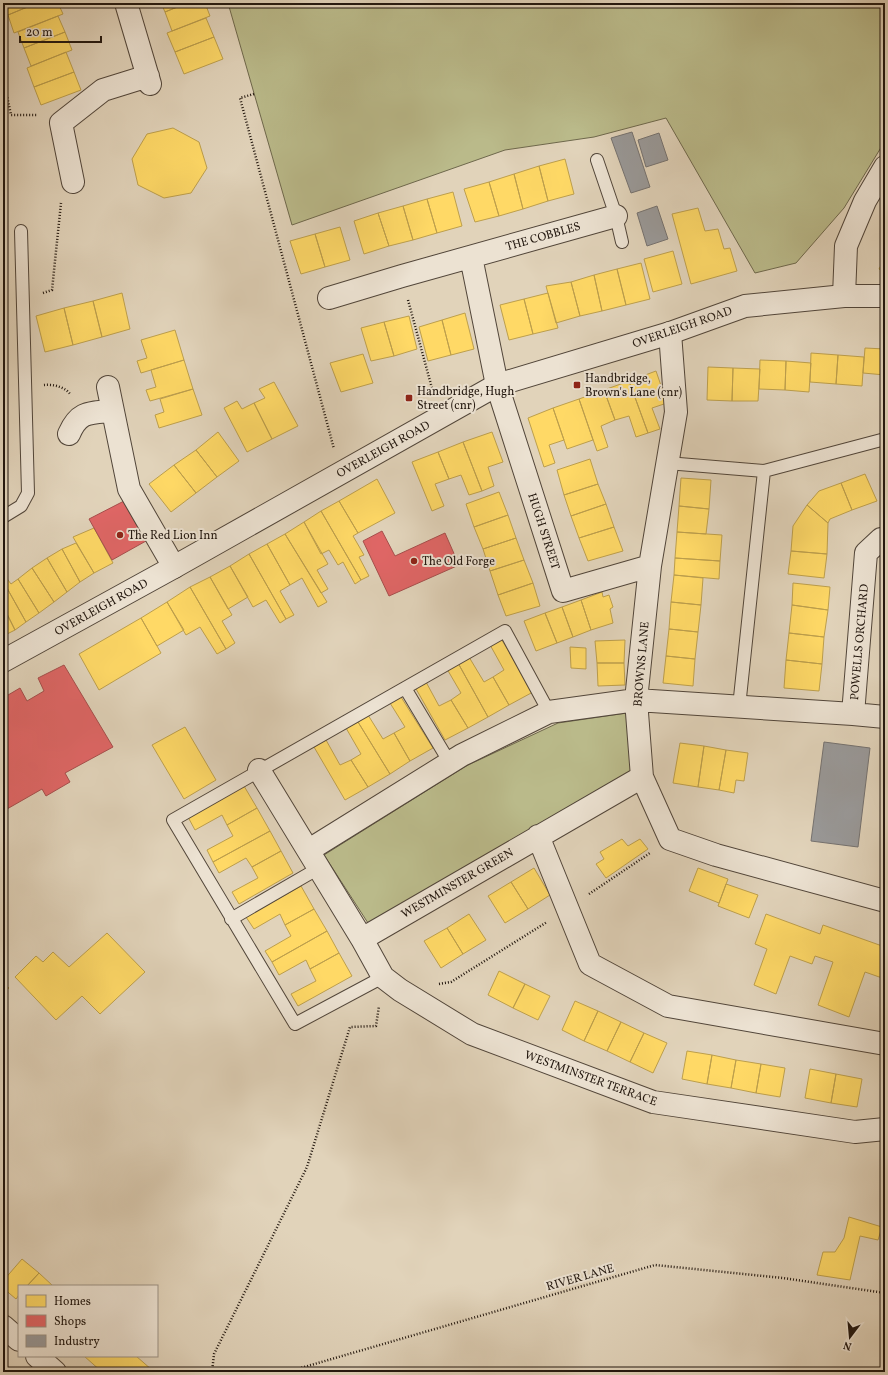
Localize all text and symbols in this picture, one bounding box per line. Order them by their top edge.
scale bar [20,18,101,44]
text: 20 m [26,25,53,41]
street label: THE COBBLES [504,219,583,255]
street label: OVERLEIGH ROAD [630,303,735,353]
place label: Handbridge, Brown's Lane (cnr) [585,371,683,401]
marker: Handbridge, Brown's Lane (cnr) [572,380,582,390]
place label: Handbridge, Hugh Street (cnr) [417,384,514,414]
marker: Handbridge, Hugh Street (cnr) [404,393,414,403]
street label: OVERLEIGH ROAD [334,417,433,482]
street label: HUGH STREET [523,491,563,572]
place label: The Red Lion Inn [128,528,218,544]
marker: The Red Lion Inn [115,530,125,540]
place label: The Old Forge [422,554,495,570]
marker: The Old Forge [409,556,419,566]
street label: OVERLEIGH ROAD [52,575,151,640]
street label: POWELLS ORCHARD [847,583,873,701]
street label: BROWNS LANE [630,621,654,707]
street label: WESTMINSTER GREEN [398,845,517,923]
street label: WESTMINSTER TERRACE [522,1047,659,1110]
street label: RIVER LANE [545,1261,616,1295]
legend [18,1285,158,1357]
text: Homes [54,1294,91,1310]
text: Shops [54,1314,86,1330]
north arrow [830,1317,870,1357]
text: Industry [54,1334,100,1350]
text: N [842,1337,854,1353]

